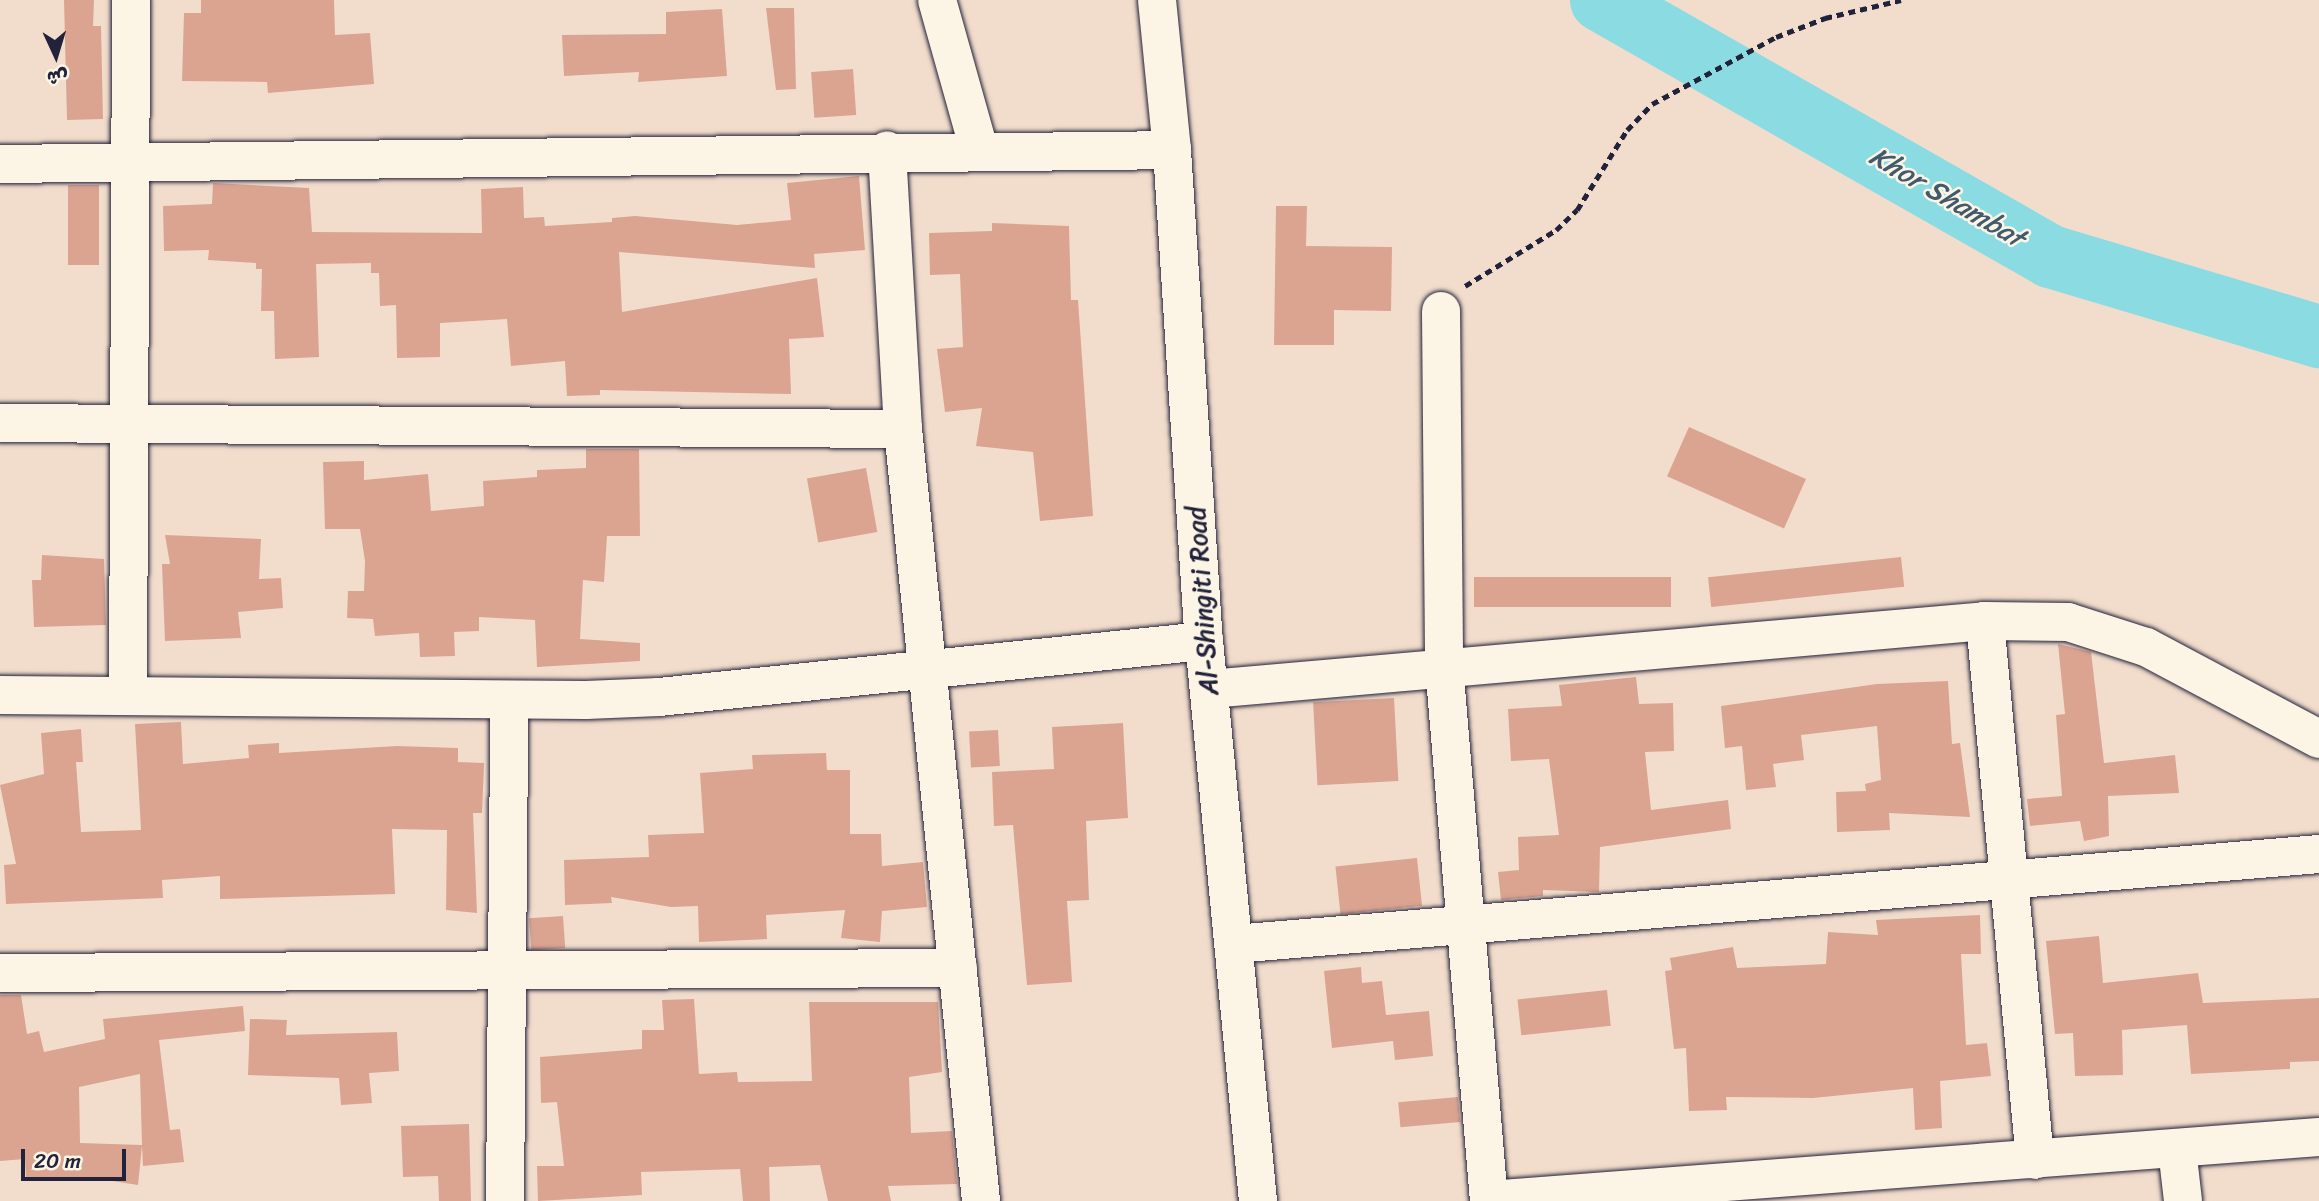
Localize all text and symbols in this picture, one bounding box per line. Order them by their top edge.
north arrow [21,21,91,91]
text: ش [46,60,69,95]
water label: Khor Shambat [1863,139,2031,255]
street label: Al-Shingiti Road [1181,506,1225,696]
scale bar [24,1134,130,1178]
text: 20 m [34,1142,81,1180]

